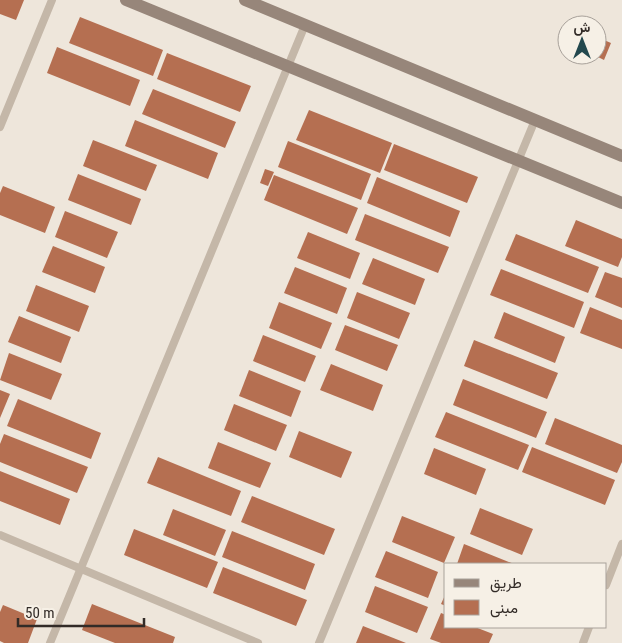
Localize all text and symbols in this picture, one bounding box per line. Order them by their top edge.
north arrow [557,15,607,65]
text: ش [574,19,591,36]
legend [444,563,607,628]
text: طريق [490,574,522,593]
scale bar [18,596,144,628]
text: مبنى [490,599,518,618]
text: 50 m [25,604,55,622]

